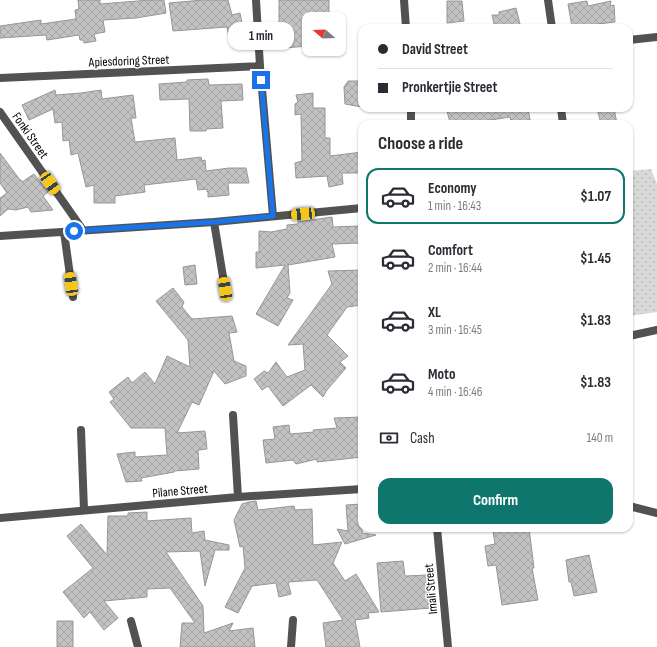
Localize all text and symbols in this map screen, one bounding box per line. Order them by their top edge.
north arrow [302,12,346,56]
map controls [302,12,346,56]
callout: 1 min [228,22,294,50]
text: 1 min [249,28,273,44]
text: David Street [402,40,468,59]
street label: Apiesdoring Street [87,52,170,70]
route end [252,71,270,89]
text: Pronkertjie Street [402,78,497,97]
street label: Fonki Street [9,109,52,162]
text: Choose a ride [378,133,463,154]
car [38,170,62,196]
icon: car [380,178,416,214]
text: Economy [428,179,477,198]
text: $1.07 [580,187,611,206]
text: 1 min · 16:43 [428,198,481,214]
car [291,207,315,221]
route start [65,222,83,240]
icon: car [380,240,416,276]
text: Comfort [428,241,473,260]
text: $1.45 [580,249,611,268]
text: 2 min · 16:44 [428,260,482,276]
car [63,271,79,297]
car [217,276,233,302]
icon: car [380,302,416,338]
text: XL [428,303,441,322]
text: $1.83 [580,311,611,330]
text: 3 min · 16:45 [428,322,482,338]
icon: car [380,364,416,400]
text: Moto [428,365,455,384]
text: $1.83 [580,373,611,392]
text: 4 min · 16:46 [428,384,482,400]
icon: cash [378,427,400,449]
text: Cash [410,429,435,448]
text: 140 m [587,430,613,446]
button: Confirm [378,478,613,524]
street label: Pilane Street [152,481,209,501]
street label: Imali Street [421,563,441,615]

